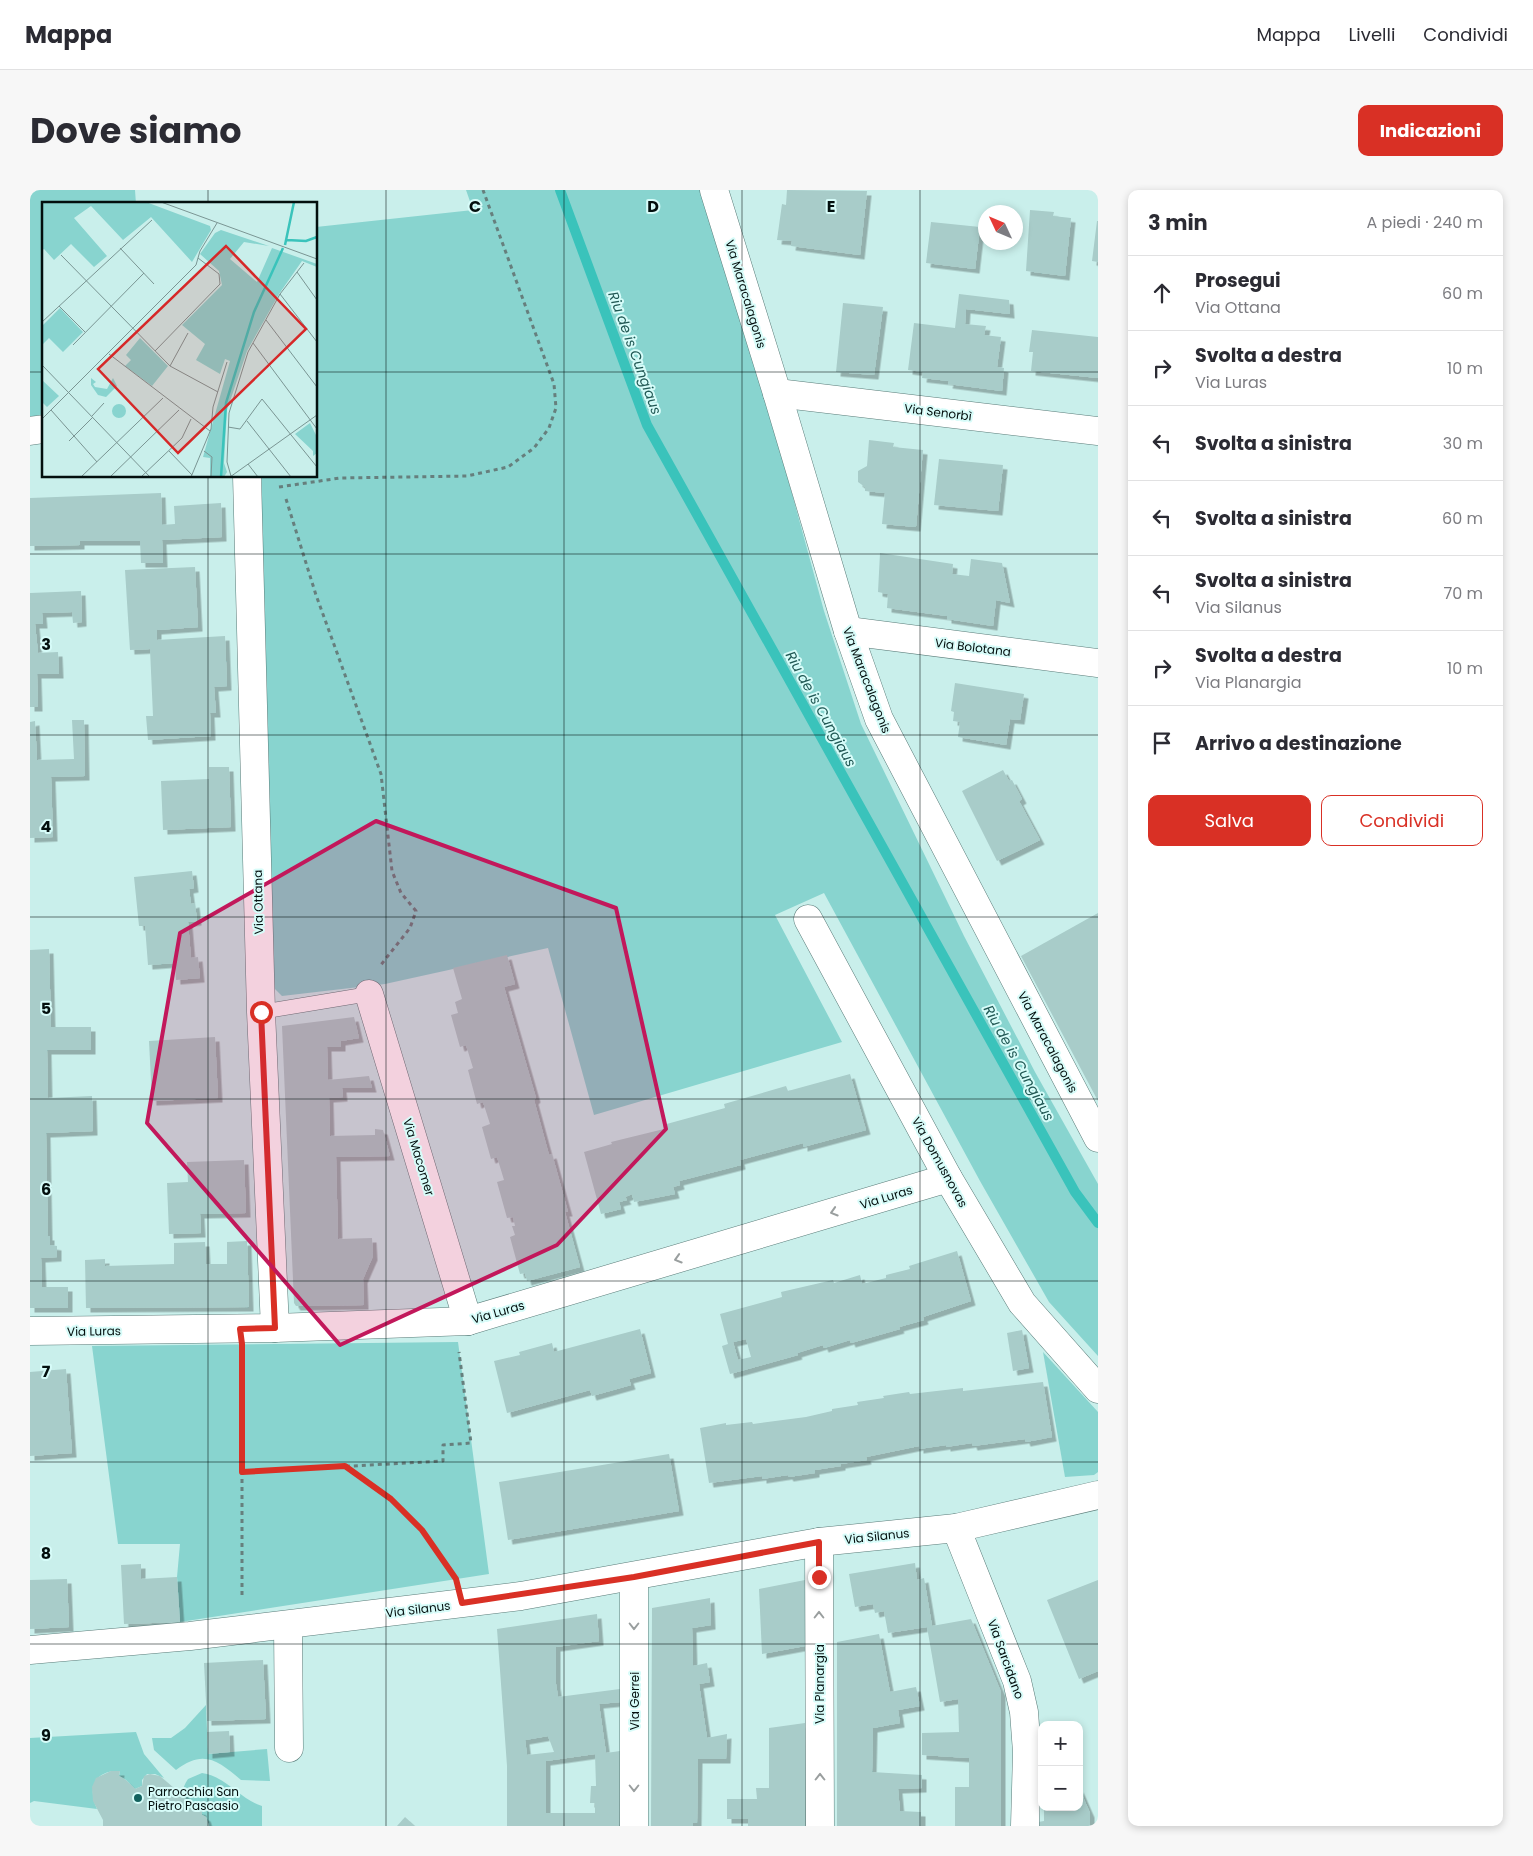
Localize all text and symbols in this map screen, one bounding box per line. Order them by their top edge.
text: Mappa [25,18,112,51]
text: Mappa [1256,22,1321,47]
text: Livelli [1349,22,1395,47]
text: Condividi [1423,22,1508,47]
button: Indicazioni [1358,105,1503,156]
text: Dove siamo [30,106,242,155]
text: C [469,195,481,218]
text: D [647,195,659,218]
text: E [827,195,835,218]
inset map [42,202,318,478]
north arrow [978,205,1023,250]
text: 3 min [1148,208,1208,237]
text: A piedi · 240 m [1367,211,1483,234]
street label: Via Maracalagonis [721,238,771,350]
text: Prosegui [1195,267,1281,294]
icon: ahead [1148,279,1176,307]
text: 60 m [1442,282,1483,305]
water label: Riu de is Cungiaus [603,289,667,417]
text: Via Ottana [1195,296,1281,319]
text: Svolta a destra [1195,342,1342,369]
icon: right [1148,354,1176,382]
text: 10 m [1447,357,1483,380]
text: Via Luras [1195,371,1267,394]
street label: Via Senorbì [903,399,973,425]
icon: left [1148,429,1176,457]
text: Svolta a sinistra [1195,430,1352,457]
text: 30 m [1443,432,1483,455]
icon: left [1148,504,1176,532]
text: Svolta a sinistra [1195,505,1352,532]
text: 60 m [1442,507,1483,530]
text: Svolta a sinistra [1195,567,1352,594]
icon: left [1148,579,1176,607]
text: 70 m [1443,582,1483,605]
text: Via Silanus [1195,596,1282,619]
street label: Via Maracalagonis [839,624,895,736]
text: 3 [41,633,51,656]
street label: Via Bolotana [934,634,1012,660]
text: Svolta a destra [1195,642,1342,669]
water label: Riu de is Cungiaus [781,647,861,771]
icon: right [1148,654,1176,682]
text: 10 m [1447,657,1483,680]
text: Via Planargia [1195,671,1301,694]
icon: arrive [1148,729,1176,757]
text: Arrivo a destinazione [1195,730,1402,757]
button: Salva [1148,795,1311,846]
button: Condividi [1321,795,1483,846]
text: 4 [41,815,52,838]
street label: Via Ottana [249,870,267,934]
street label: Via Maracalagonis [1014,988,1082,1096]
text: 5 [41,997,51,1020]
route start [250,1001,273,1024]
water label: Riu de is Cungiaus [979,1001,1059,1125]
street label: Via Domusnovas [908,1114,972,1210]
street label: Via Macomer [399,1116,439,1198]
text: 6 [41,1178,51,1201]
street label: Via Luras [858,1181,914,1213]
one-way arrow [830,1207,839,1217]
one-way arrow [675,1253,683,1263]
street label: Via Luras [470,1296,526,1328]
street label: Via Luras [67,1322,121,1340]
text: 7 [42,1360,51,1383]
street label: Via Silanus [844,1524,910,1548]
text: 8 [41,1542,51,1565]
route end [808,1566,831,1589]
street label: Via Silanus [385,1597,451,1621]
one-way arrow [814,1611,824,1618]
street label: Via Sarcidano [984,1617,1028,1702]
one-way arrow [629,1622,639,1630]
street label: Via Planargia [811,1644,828,1724]
street label: Via Gerrei [626,1672,643,1730]
map controls [1038,1721,1083,1811]
button: + [1038,1721,1083,1766]
text: 9 [41,1724,51,1747]
button: − [1038,1766,1083,1811]
one-way arrow [815,1773,825,1781]
place label: Parrocchia San Pietro Pascasio [148,1783,239,1814]
one-way arrow [629,1784,639,1792]
marker: Parrocchia San Pietro Pascasio [132,1792,144,1804]

